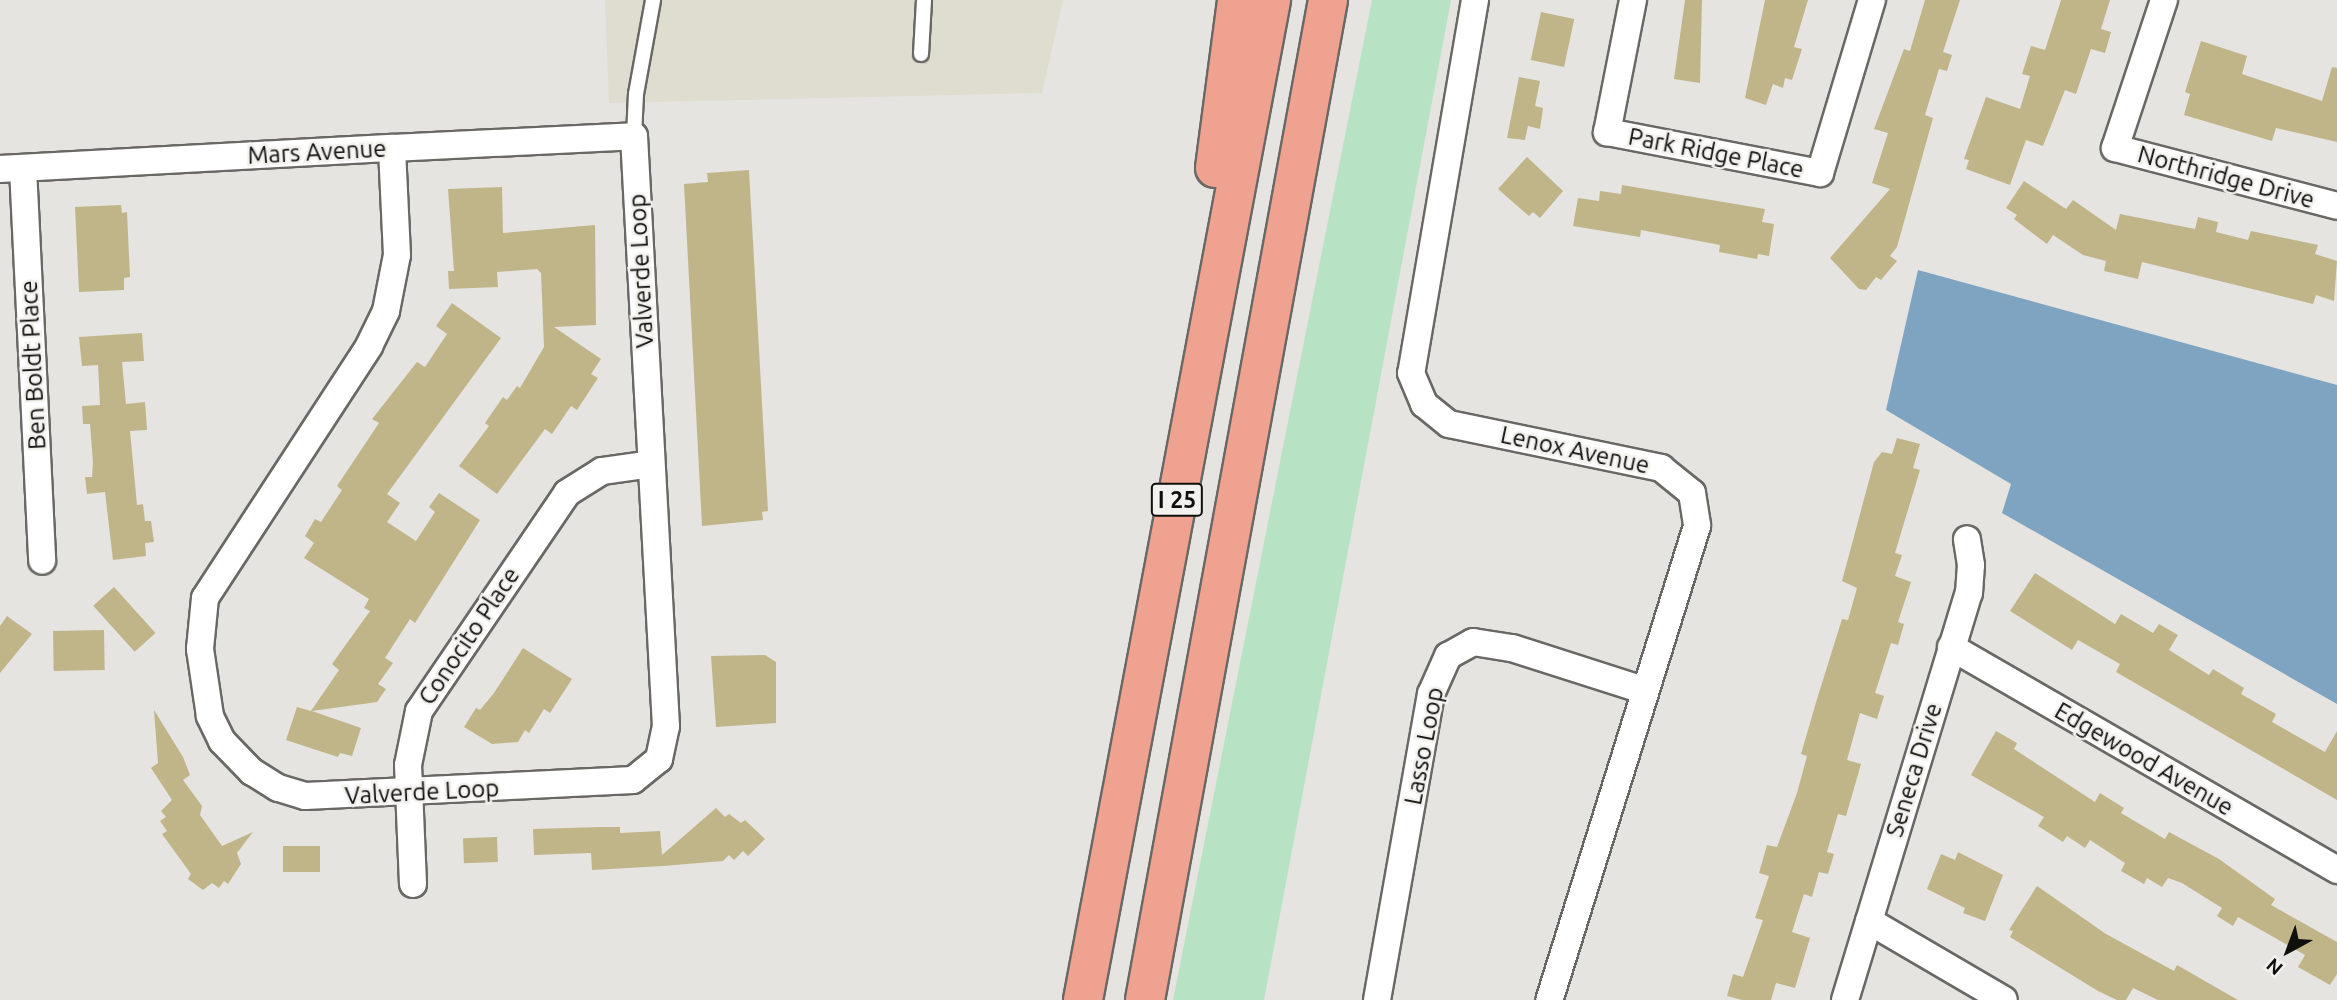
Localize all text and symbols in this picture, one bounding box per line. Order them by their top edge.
street label: Park Ridge Place [1626,122,1806,184]
street label: Mars Avenue [247,134,387,170]
street label: Northridge Drive [2135,140,2317,214]
street label: Valverde Loop [623,193,659,349]
street label: Ben Boldt Place [14,280,52,450]
street label: Lenox Avenue [1498,420,1652,480]
road number: I 25 [1151,480,1203,520]
street label: Conocito Place [412,562,526,710]
street label: Lasso Loop [1398,685,1450,807]
street label: Edgewood Avenue [2050,696,2238,822]
street label: Seneca Drive [1880,700,1948,840]
street label: Valverde Loop [344,774,500,810]
north arrow [2253,916,2323,986]
text: N [2262,954,2287,980]

